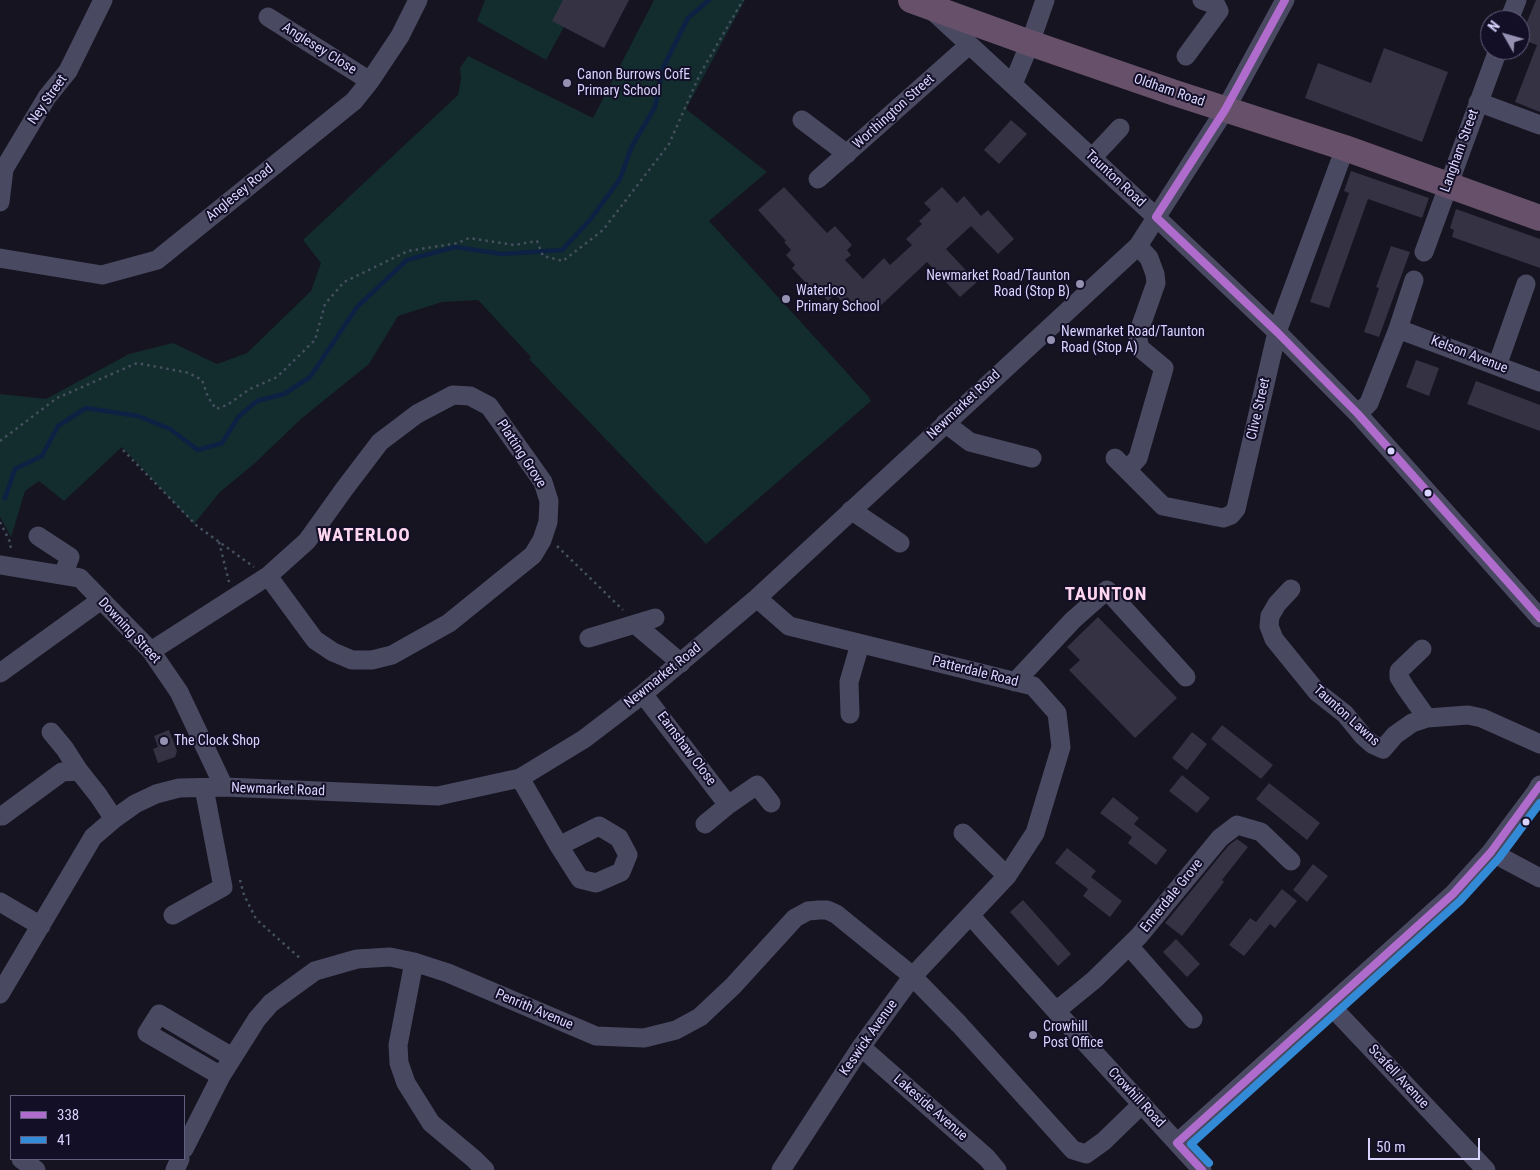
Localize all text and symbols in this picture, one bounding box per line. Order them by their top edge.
north arrow [1480,10,1530,60]
text: N [1485,18,1503,35]
street label: Anglesey Close [279,19,359,79]
place label: Canon Burrows CofE Primary School [577,67,690,100]
street label: Worthington Street [850,71,938,153]
street label: Oldham Road [1131,71,1207,111]
street label: Ney Street [25,72,71,128]
marker: Canon Burrows CofE Primary School [561,77,573,89]
street label: Langham Street [1437,107,1483,195]
street label: Taunton Road [1082,147,1148,211]
street label: Anglesey Road [203,161,277,225]
place label: Newmarket Road/Taunton Road (Stop B) [926,268,1070,300]
marker: Newmarket Road/Taunton Road (Stop B) [1074,278,1086,290]
place label: Waterloo Primary School [796,283,880,316]
marker: Waterloo Primary School [780,293,792,305]
place label: Newmarket Road/Taunton Road (Stop A) [1061,324,1205,357]
street label: Kelson Avenue [1428,333,1510,377]
marker: Newmarket Road/Taunton Road (Stop A) [1045,334,1057,346]
street label: Newmarket Road [924,367,1004,443]
street label: Clive Street [1244,376,1274,442]
street label: Platting Grove [493,417,549,491]
unlabelled marker [1386,446,1396,456]
unlabelled marker [1423,488,1433,498]
district label: WATERLOO [316,525,412,547]
district label: TAUNTON [1064,584,1148,606]
street label: Downing Street [94,595,164,667]
street label: Newmarket Road [621,640,705,712]
street label: Patterdale Road [930,653,1020,691]
street label: Taunton Lawns [1309,682,1383,750]
street label: Earnshaw Close [653,709,719,789]
place label: The Clock Shop [174,733,260,749]
marker: The Clock Shop [158,735,170,747]
street label: Newmarket Road [231,780,325,800]
unlabelled marker [1521,817,1531,827]
street label: Ennerdale Grove [1137,856,1207,936]
street label: Penrith Avenue [493,986,575,1034]
street label: Keswick Avenue [837,997,901,1079]
place label: Crowhill Post Office [1043,1019,1103,1052]
marker: Crowhill Post Office [1027,1029,1039,1041]
street label: Scafell Avenue [1364,1042,1432,1112]
street label: Crowhill Road [1104,1065,1168,1131]
street label: Lakeside Avenue [889,1071,971,1145]
legend [10,1095,185,1160]
text: 338 [57,1106,79,1124]
scale bar [1370,1128,1482,1160]
text: 41 [57,1131,72,1149]
text: 50 m [1376,1138,1406,1156]

